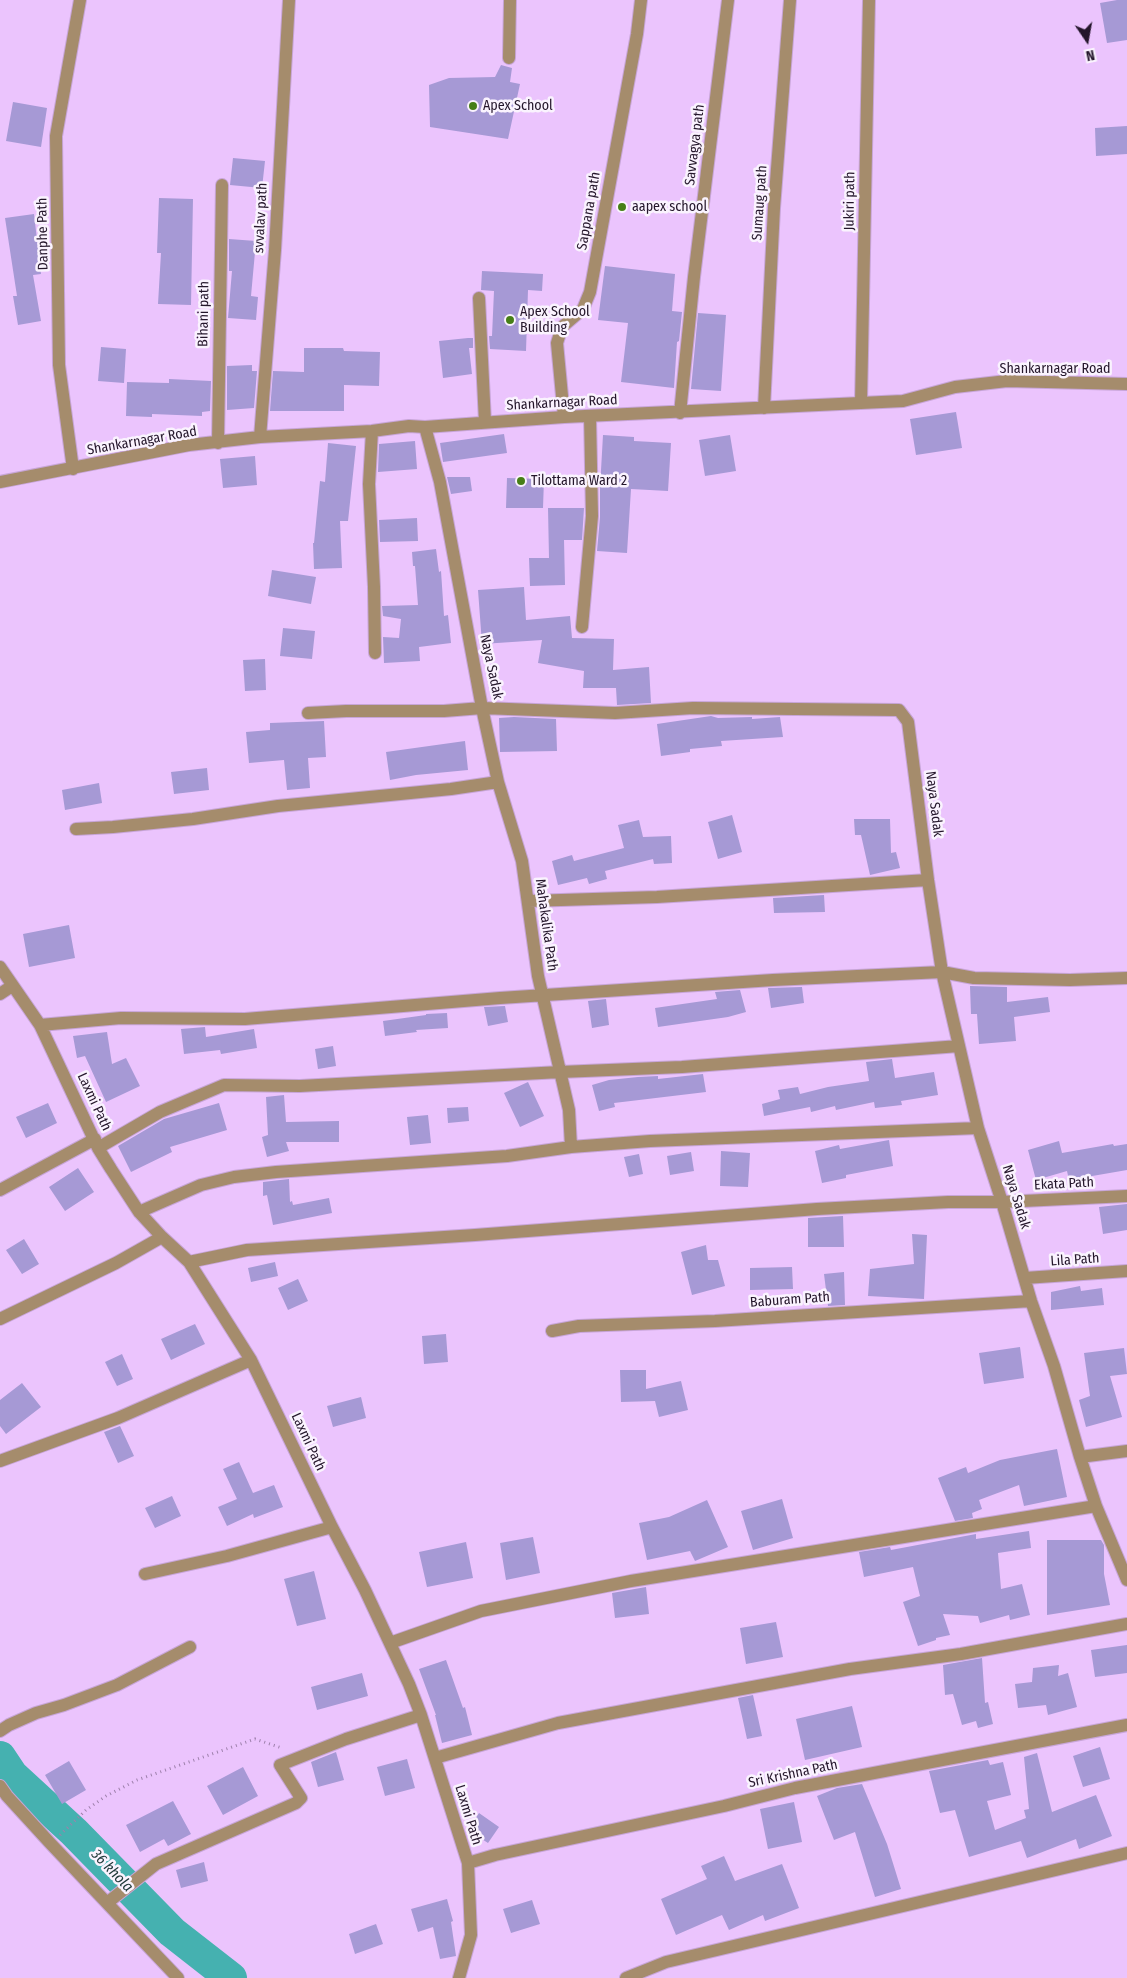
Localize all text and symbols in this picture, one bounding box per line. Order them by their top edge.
north arrow [1062,15,1112,65]
text: N [1084,46,1096,64]
place label: Apex School [483,98,553,114]
marker: Apex School [467,100,479,112]
street label: Savvagya path [682,104,708,186]
street label: Sumaug path [749,165,771,241]
street label: Sappana path [574,171,604,251]
street label: Jukiri path [841,171,859,231]
street label: svvalav path [251,182,271,254]
street label: Danphe Path [34,198,52,270]
place label: aapex school [632,199,707,215]
marker: aapex school [616,201,628,213]
street label: Bihani path [195,281,213,347]
place label: Apex School Building [520,304,590,336]
marker: Apex School Building [504,314,516,326]
street label: Shankarnagar Road [999,361,1111,377]
street label: Shankarnagar Road [506,392,618,414]
street label: Shankarnagar Road [86,423,198,459]
place label: Tilottama Ward 2 [531,473,627,489]
marker: Tilottama Ward 2 [515,475,527,487]
street label: Naya Sadak [476,633,506,701]
street label: Naya Sadak [922,770,946,838]
street label: Mahakalika Path [531,878,561,972]
street label: Laxmi Path [73,1070,115,1134]
street label: Naya Sadak [998,1163,1034,1231]
street label: Ekata Path [1034,1174,1094,1194]
street label: Lila Path [1050,1250,1100,1270]
street label: Baburam Path [749,1289,831,1311]
street label: Laxmi Path [287,1410,329,1474]
street label: Sri Krishna Path [747,1756,839,1792]
street label: Laxmi Path [451,1783,485,1847]
water label: 36 khola [87,1846,137,1896]

